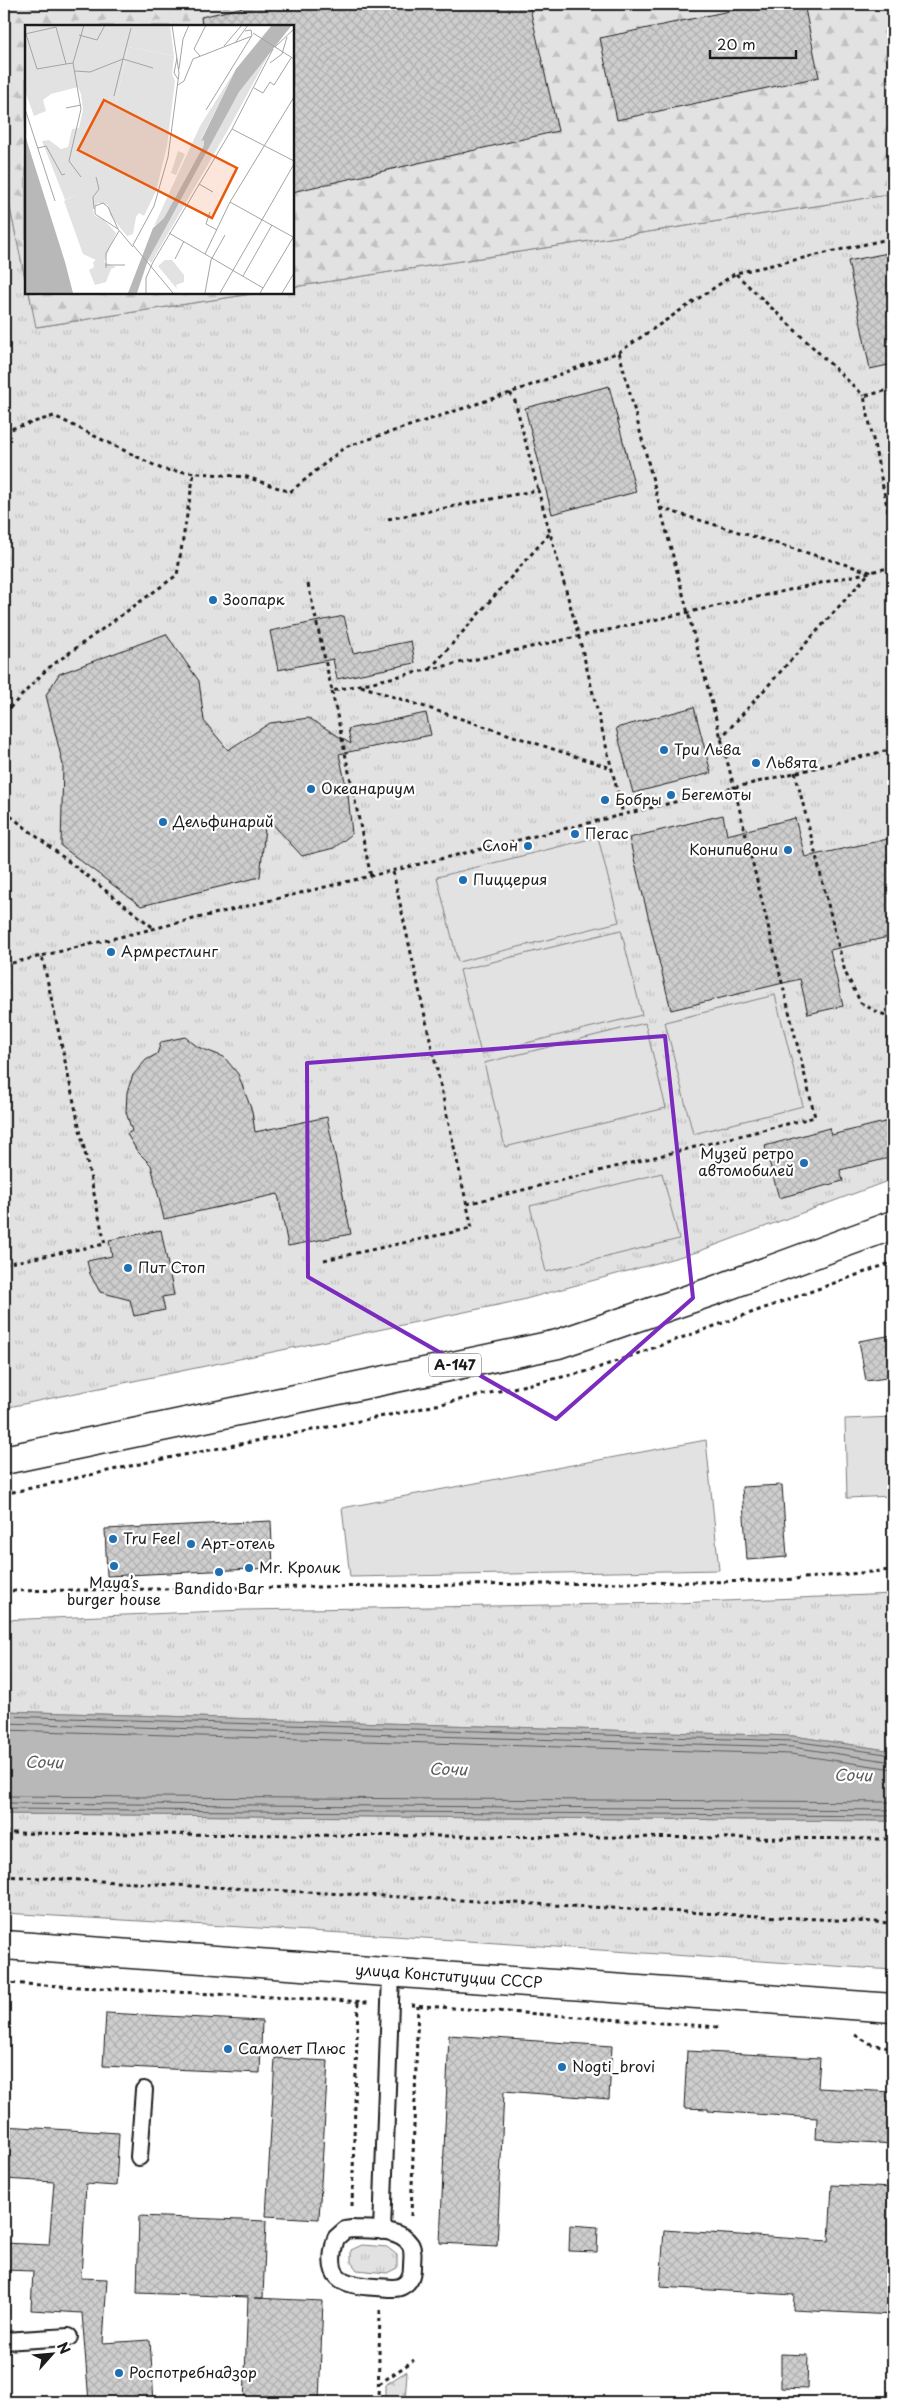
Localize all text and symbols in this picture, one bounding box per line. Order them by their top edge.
inset map [25,25,294,294]
scale bar [710,28,796,60]
text: 20 m [717,32,756,55]
place label: Зоопарк [222,587,285,610]
marker: Зоопарк [207,594,219,606]
place label: Три Льва [674,737,741,760]
marker: Три Льва [658,744,670,756]
place label: Львята [766,750,819,773]
marker: Львята [750,757,762,769]
place label: Океанариум [321,776,415,799]
place label: Бегемоты [681,782,752,805]
marker: Океанариум [305,783,317,795]
place label: Бобры [615,787,662,810]
marker: Бегемоты [665,789,677,801]
marker: Бобры [599,794,611,806]
place label: Дельфинарий [172,809,274,832]
marker: Дельфинарий [157,816,169,828]
place label: Пегас [585,821,629,844]
marker: Пегас [569,828,581,840]
place label: Слон [482,833,518,856]
place label: Конипивони [689,837,778,860]
marker: Слон [522,840,534,852]
marker: Конипивони [782,844,794,856]
place label: Пиццерия [473,867,547,890]
marker: Пиццерия [457,874,469,886]
place label: Армрестлинг [121,939,218,962]
marker: Армрестлинг [105,946,117,958]
place label: Музей ретро автомобилей [698,1141,794,1181]
marker: Музей ретро автомобилей [798,1157,810,1169]
place label: Пит Стоп [138,1255,206,1278]
marker: Пит Стоп [122,1262,134,1274]
road number: А-147 [429,1354,481,1376]
place label: Tru Feel [123,1526,180,1549]
place label: Арт-отель [201,1531,275,1554]
marker: Tru Feel [107,1533,119,1545]
marker: Арт-отель [185,1538,197,1550]
place label: Mr. Кролик [259,1555,340,1578]
marker: Maya’s burger house [108,1560,120,1572]
marker: Mr. Кролик [243,1562,255,1574]
marker: Bandido Bar [213,1566,225,1578]
place label: Maya’s burger house [67,1570,161,1610]
place label: Bandido Bar [174,1576,264,1599]
water label: Сочи [25,1749,64,1773]
water label: Сочи [429,1756,468,1780]
water label: Сочи [834,1762,873,1786]
street label: улица Конституции СССР [355,1957,543,1993]
place label: Самолет Плюс [238,2036,346,2059]
marker: Самолет Плюс [222,2043,234,2055]
place label: Nogti_brovi [572,2054,655,2077]
marker: Nogti_brovi [556,2061,568,2073]
north arrow [28,2328,78,2378]
text: N [52,2338,76,2358]
place label: Роспотребнадзор [129,2360,257,2383]
marker: Роспотребнадзор [113,2367,125,2379]

